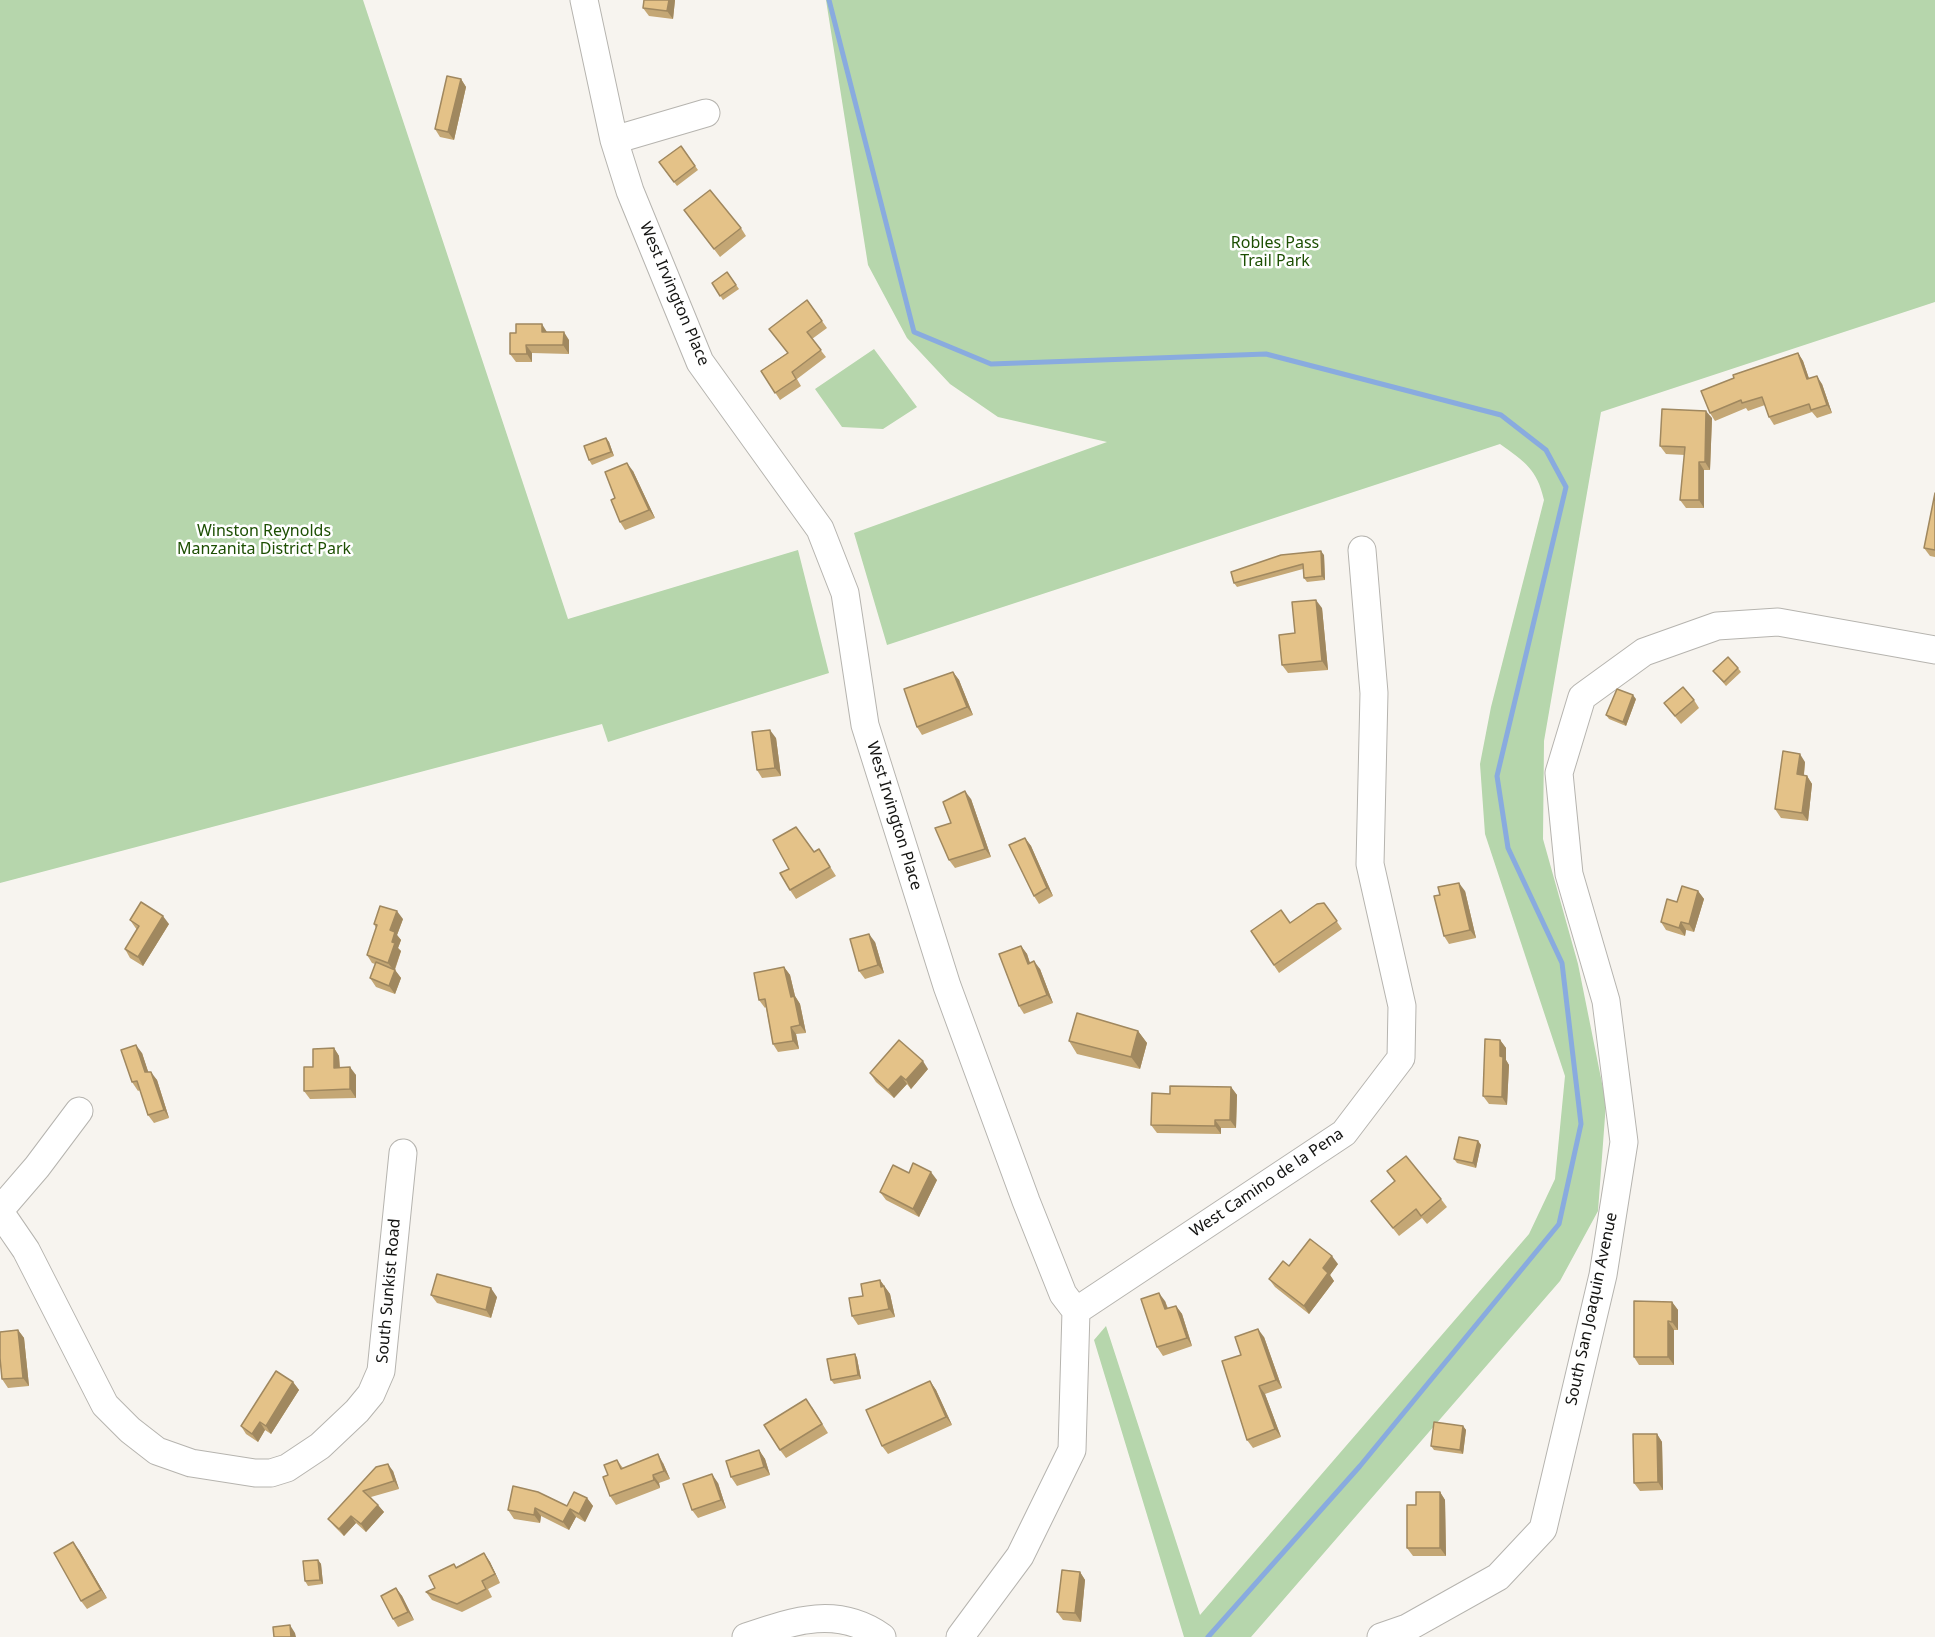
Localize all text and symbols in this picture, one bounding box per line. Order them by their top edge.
street label: West Irvington Place [635,219,713,369]
park label: Robles Pass Trail Park [1231,233,1319,271]
park label: Winston Reynolds Manzanita District Park [177,521,351,559]
street label: West Irvington Place [862,739,926,893]
street label: West Camino de la Pena [1187,1124,1347,1242]
street label: South San Joaquin Avenue [1562,1211,1622,1407]
street label: South Sunkist Road [373,1218,405,1364]

